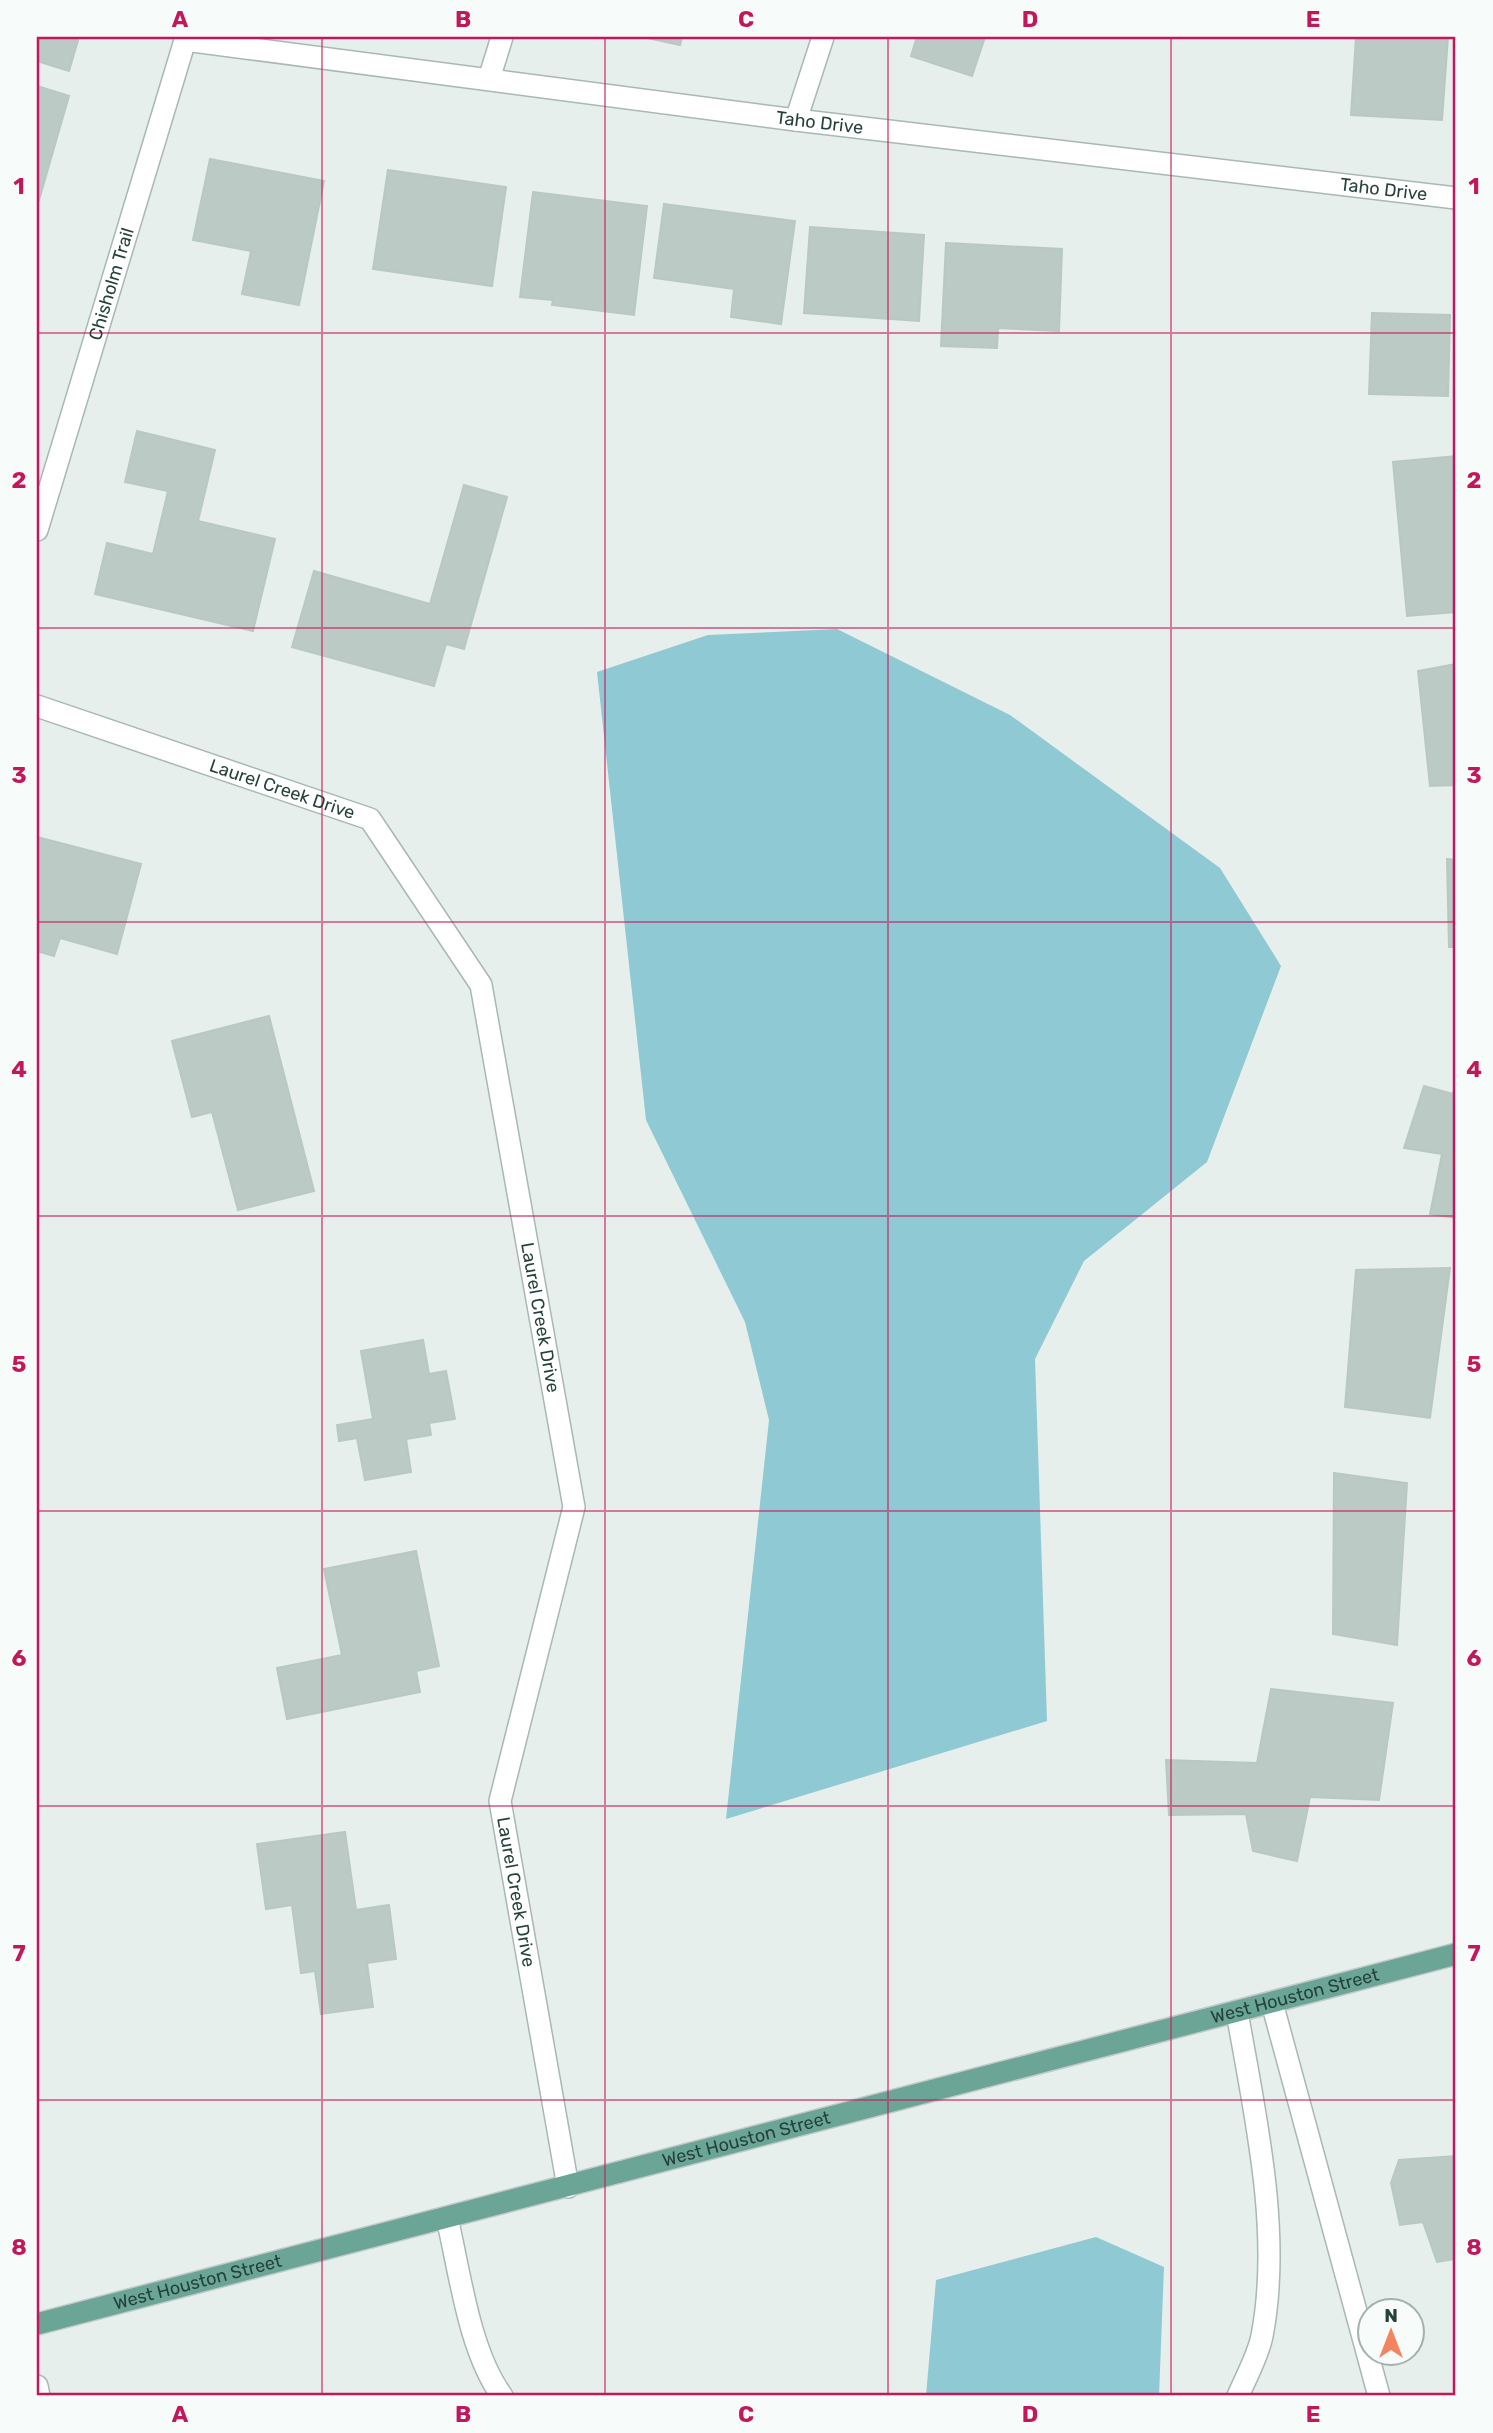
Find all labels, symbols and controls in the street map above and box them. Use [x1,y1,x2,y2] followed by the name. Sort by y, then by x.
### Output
[172,5,189,33] text: A
[455,5,471,33] text: B
[738,5,754,33] text: C
[1022,5,1038,33] text: D
[1306,5,1320,33] text: E
[775,106,864,139] street label: Taho Drive
[13,172,25,200] text: 1
[1468,172,1480,200] text: 1
[1339,173,1429,206] street label: Taho Drive
[84,225,139,343] street label: Chisholm Trail
[12,466,26,494] text: 2
[1467,466,1481,494] text: 2
[207,754,358,824] street label: Laurel Creek Drive
[11,761,27,789] text: 3
[1466,761,1482,789] text: 3
[11,1055,27,1083] text: 4
[1466,1055,1482,1083] text: 4
[516,1241,564,1394] street label: Laurel Creek Drive
[12,1350,27,1378] text: 5
[1467,1350,1482,1378] text: 5
[12,1644,27,1672] text: 6
[1467,1644,1482,1672] text: 6
[492,1815,540,1969] street label: Laurel Creek Drive
[12,1939,26,1967] text: 7
[1467,1939,1481,1967] text: 7
[1209,1964,1381,2028] street label: West Houston Street
[660,2107,833,2172] street label: West Houston Street
[11,2233,27,2261] text: 8
[1466,2233,1482,2261] text: 8
[111,2250,284,2315] street label: West Houston Street
[1356,2296,1426,2366] north arrow
[1384,2304,1398,2327] text: N
[172,2400,189,2428] text: A
[455,2400,471,2428] text: B
[738,2400,754,2428] text: C
[1022,2400,1038,2428] text: D
[1306,2400,1320,2428] text: E

